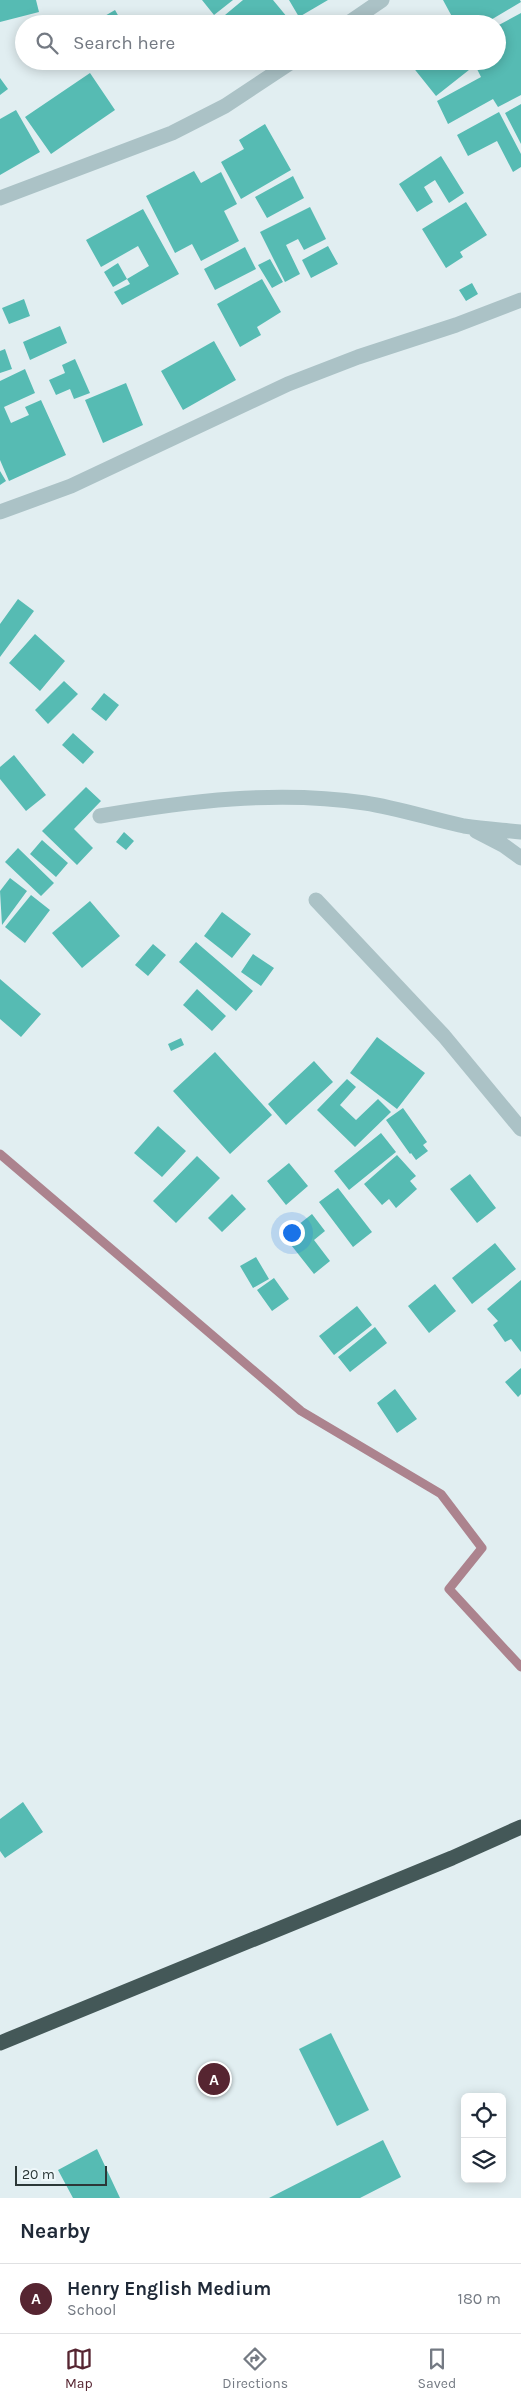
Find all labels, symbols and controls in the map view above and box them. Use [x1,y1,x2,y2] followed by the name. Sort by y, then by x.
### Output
[15,15,506,70] search box
[33,29,61,57] icon: search
[73,32,175,54] text: Search here
[279,1220,305,1246] your location
[198,2060,230,2098] pin: A
[461,2093,506,2183] map controls
[461,2093,506,2138] button: locate
[461,2138,506,2183] button: layers
[15,2163,108,2186] scale bar
[22,2166,55,2183] text: 20 m
[20,2219,90,2243] text: Nearby
[67,2278,271,2300] text: Henry English Medium
[31,2289,41,2308] text: A
[458,2289,501,2308] text: 180 m
[67,2300,117,2319] text: School
[65,2345,93,2392] tab: Map
[222,2345,288,2392] tab: Directions
[418,2345,456,2392] tab: Saved

